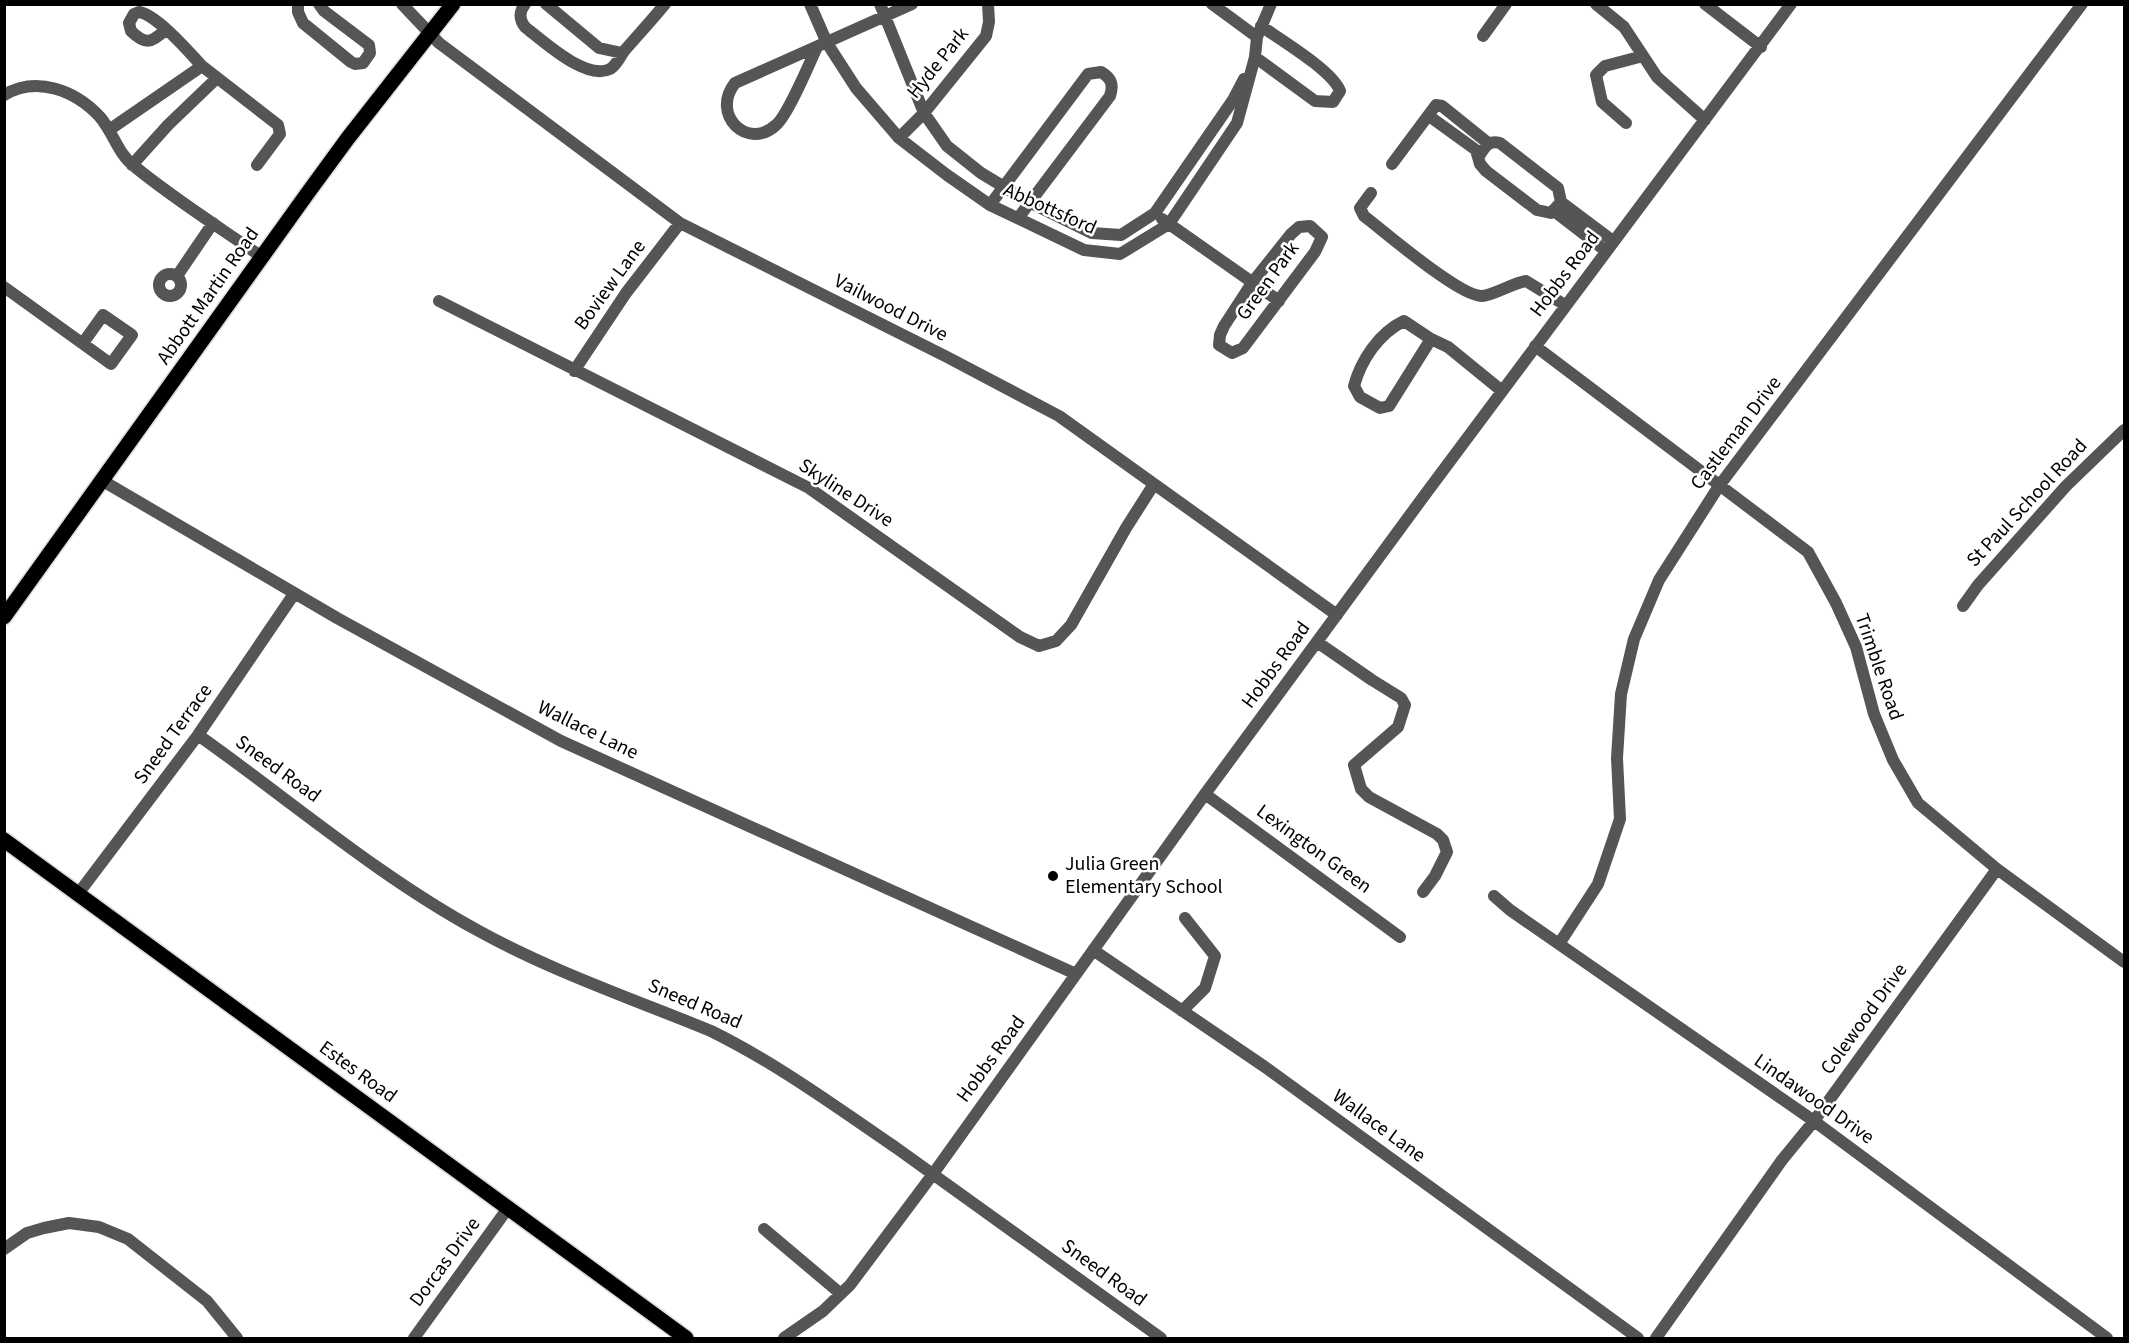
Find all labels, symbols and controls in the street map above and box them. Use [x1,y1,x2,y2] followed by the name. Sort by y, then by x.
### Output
[900,21,976,105] street label: Hyde Park
[999,176,1101,242] street label: Abbottsford
[150,222,266,370] street label: Abbott Martin Road
[1523,225,1607,323] street label: Hobbs Road
[568,234,652,336] street label: Boview Lane
[1230,236,1306,326] street label: Green Park
[829,267,953,349] street label: Vailwood Drive
[1684,370,1788,496] street label: Castleman Drive
[1960,433,2094,573] street label: St Paul School Road
[793,452,899,534] street label: Skyline Drive
[1848,610,1910,724] street label: Trimble Road
[1235,616,1317,714] street label: Hobbs Road
[127,678,219,790] street label: Sneed Terrace
[533,694,643,767] street label: Wallace Lane
[230,728,326,810] street label: Sneed Road
[1251,798,1377,900] street label: Lexington Green
[1065,850,1223,901] place label: Julia Green Elementary School
[1046,869,1060,883] marker: Julia Green Elementary School
[1814,957,1914,1081] street label: Colewood Drive
[644,972,746,1036] street label: Sneed Road
[950,1010,1032,1108] street label: Hobbs Road
[313,1034,403,1110] street label: Estes Road
[1748,1047,1880,1151] street label: Lindawood Drive
[1327,1083,1431,1169] street label: Wallace Lane
[403,1211,487,1313] street label: Dorcas Drive
[1056,1232,1152,1314] street label: Sneed Road

